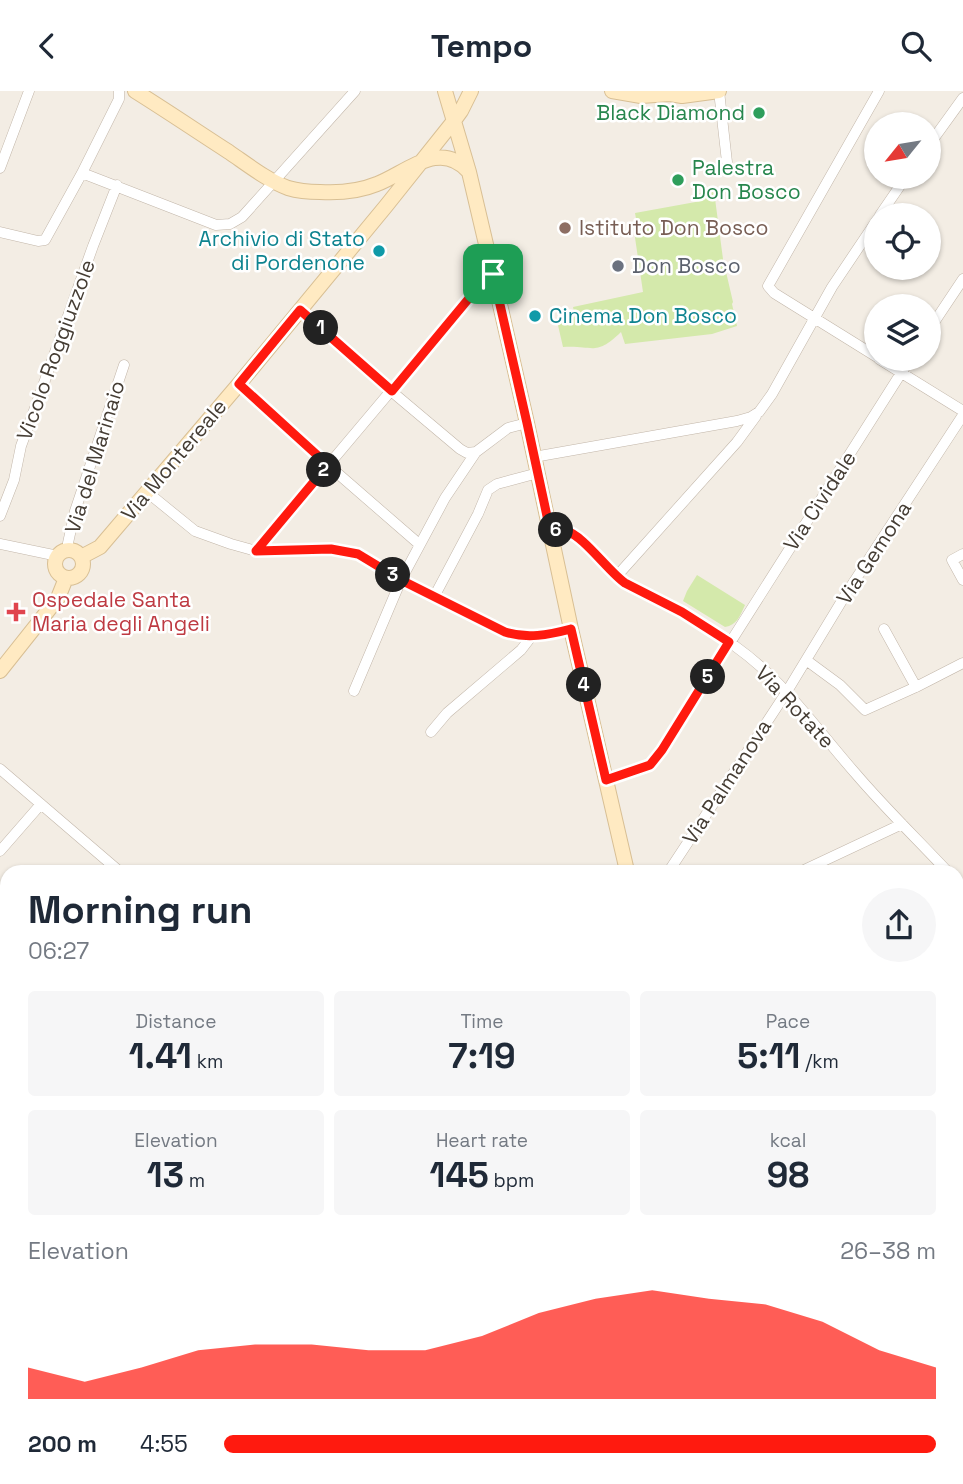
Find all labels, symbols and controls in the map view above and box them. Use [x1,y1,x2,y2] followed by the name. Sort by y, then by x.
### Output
[431,26,532,66] text: Tempo
[28,27,66,65] icon: back
[897,27,935,65] icon: search
[596,99,745,126] place label: Black Diamond
[751,105,767,121] marker: Black Diamond
[864,112,942,189] north arrow
[864,112,941,371] map controls
[692,154,801,205] place label: Palestra Don Bosco
[670,172,686,188] marker: Palestra Don Bosco
[864,203,941,280] button: locate
[579,214,769,241] place label: Istituto Don Bosco
[557,220,573,236] marker: Istituto Don Bosco
[199,225,365,276] place label: Archivio di Stato di Pordenone
[371,243,387,259] marker: Archivio di Stato di Pordenone
[463,244,523,304] pin
[632,252,741,279] place label: Don Bosco
[474,255,512,293] icon: arrive
[10,256,101,444] street label: Vicolo Roggiuzzole
[610,258,626,274] marker: Don Bosco
[864,294,941,371] button: layers
[549,302,737,329] place label: Cinema Don Bosco
[527,308,543,324] marker: Cinema Don Bosco
[304,310,338,345] pin: 1
[316,315,325,340] text: 1
[58,377,131,537] street label: Via del Marinaio
[115,393,232,526] street label: Via Montereale
[777,446,862,556] street label: Via Cividale
[306,453,342,487] pin: 2
[318,457,329,482] text: 2
[830,496,917,610] street label: Via Gemona
[538,513,574,548] pin: 6
[550,517,561,542] text: 6
[376,557,410,593] pin: 3
[387,562,398,587] text: 3
[32,586,210,637] place label: Ospedale Santa Maria degli Angeli
[6,602,26,622] marker: Ospedale Santa Maria degli Angeli
[690,659,726,695] pin: 5
[750,659,841,754] street label: Via Rotate
[702,664,713,689] text: 5
[566,667,602,703] pin: 4
[577,672,590,697] text: 4
[676,714,777,849] street label: Via Palmanova
[28,886,253,934] text: Morning run
[862,888,936,962] button: share
[28,936,89,966] text: 06:27
[136,1009,216,1034] text: Distance
[460,1009,504,1034] text: Time
[766,1009,810,1034] text: Pace
[129,1034,192,1078] text: 1.41
[448,1034,516,1078] text: 7:19
[737,1034,800,1078] text: 5:11
[192,1049,223,1074] text: km
[800,1049,839,1074] text: /km
[134,1128,218,1153] text: Elevation
[436,1128,528,1153] text: Heart rate
[770,1128,806,1153] text: kcal
[147,1153,184,1197] text: 13
[430,1153,489,1197] text: 145
[767,1153,809,1197] text: 98
[184,1168,205,1193] text: m
[489,1168,534,1193] text: bpm
[28,1236,129,1266] text: Elevation
[840,1236,936,1266] text: 26–38 m
[28,1429,97,1459] text: 200 m
[140,1429,188,1459] text: 4:55

